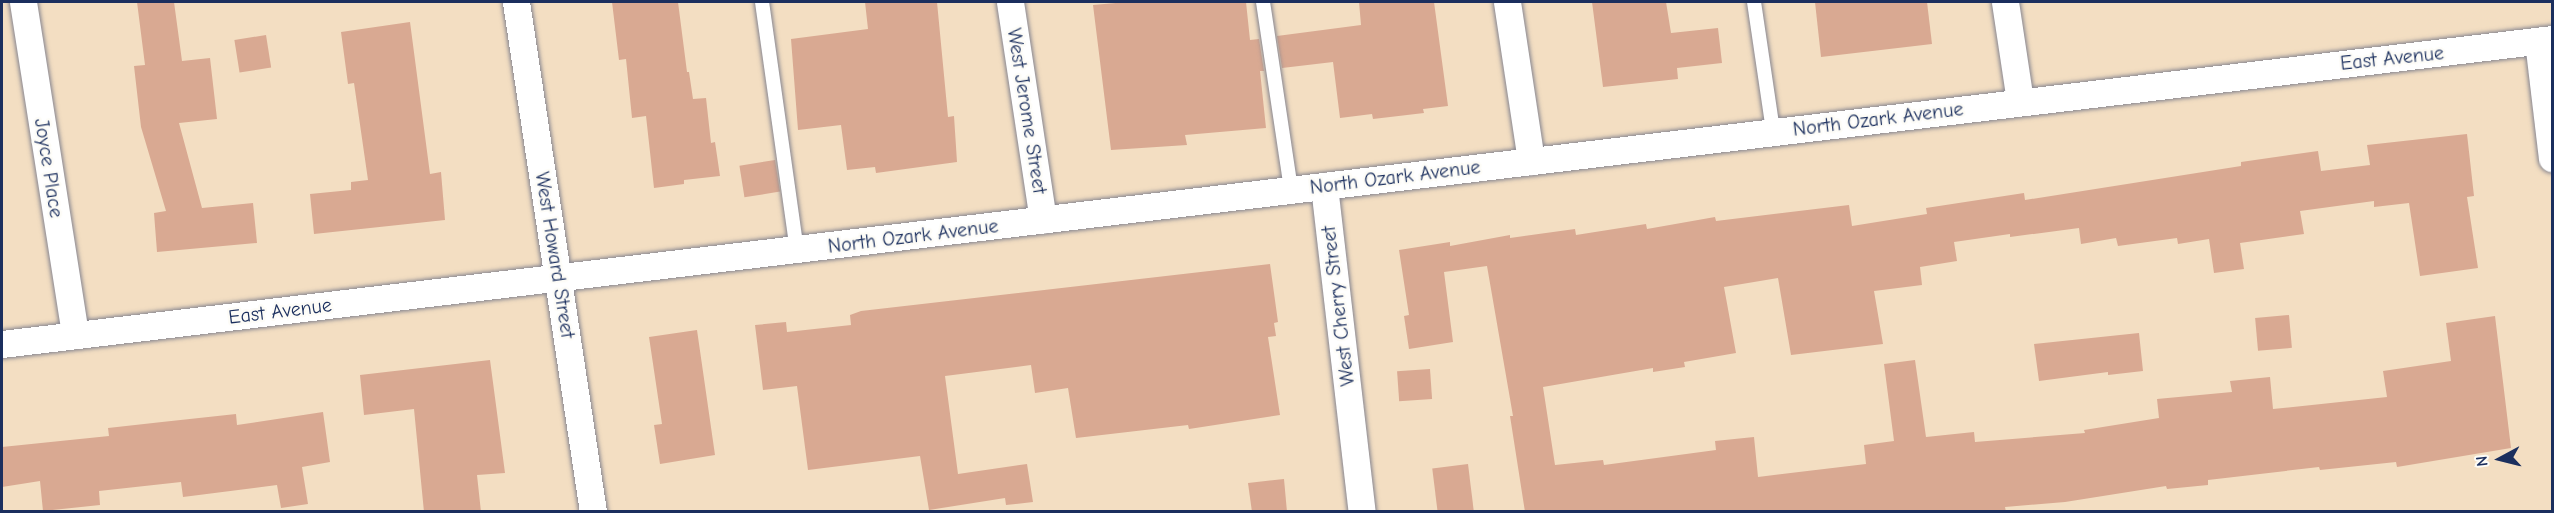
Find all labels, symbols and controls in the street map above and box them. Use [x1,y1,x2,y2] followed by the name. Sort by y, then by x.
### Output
[1002,26,1052,196] street label: West Jerome Street
[2339,41,2445,75] street label: East Avenue
[1791,97,1965,141] street label: North Ozark Avenue
[29,117,69,219] street label: Joyce Place
[1308,155,1482,199] street label: North Ozark Avenue
[530,170,580,340] street label: West Howard Street
[826,214,1000,258] street label: North Ozark Avenue
[1316,224,1360,388] street label: West Cherry Street
[227,293,333,329] street label: East Avenue
[2470,429,2530,489] north arrow
[2473,455,2492,467] text: N

